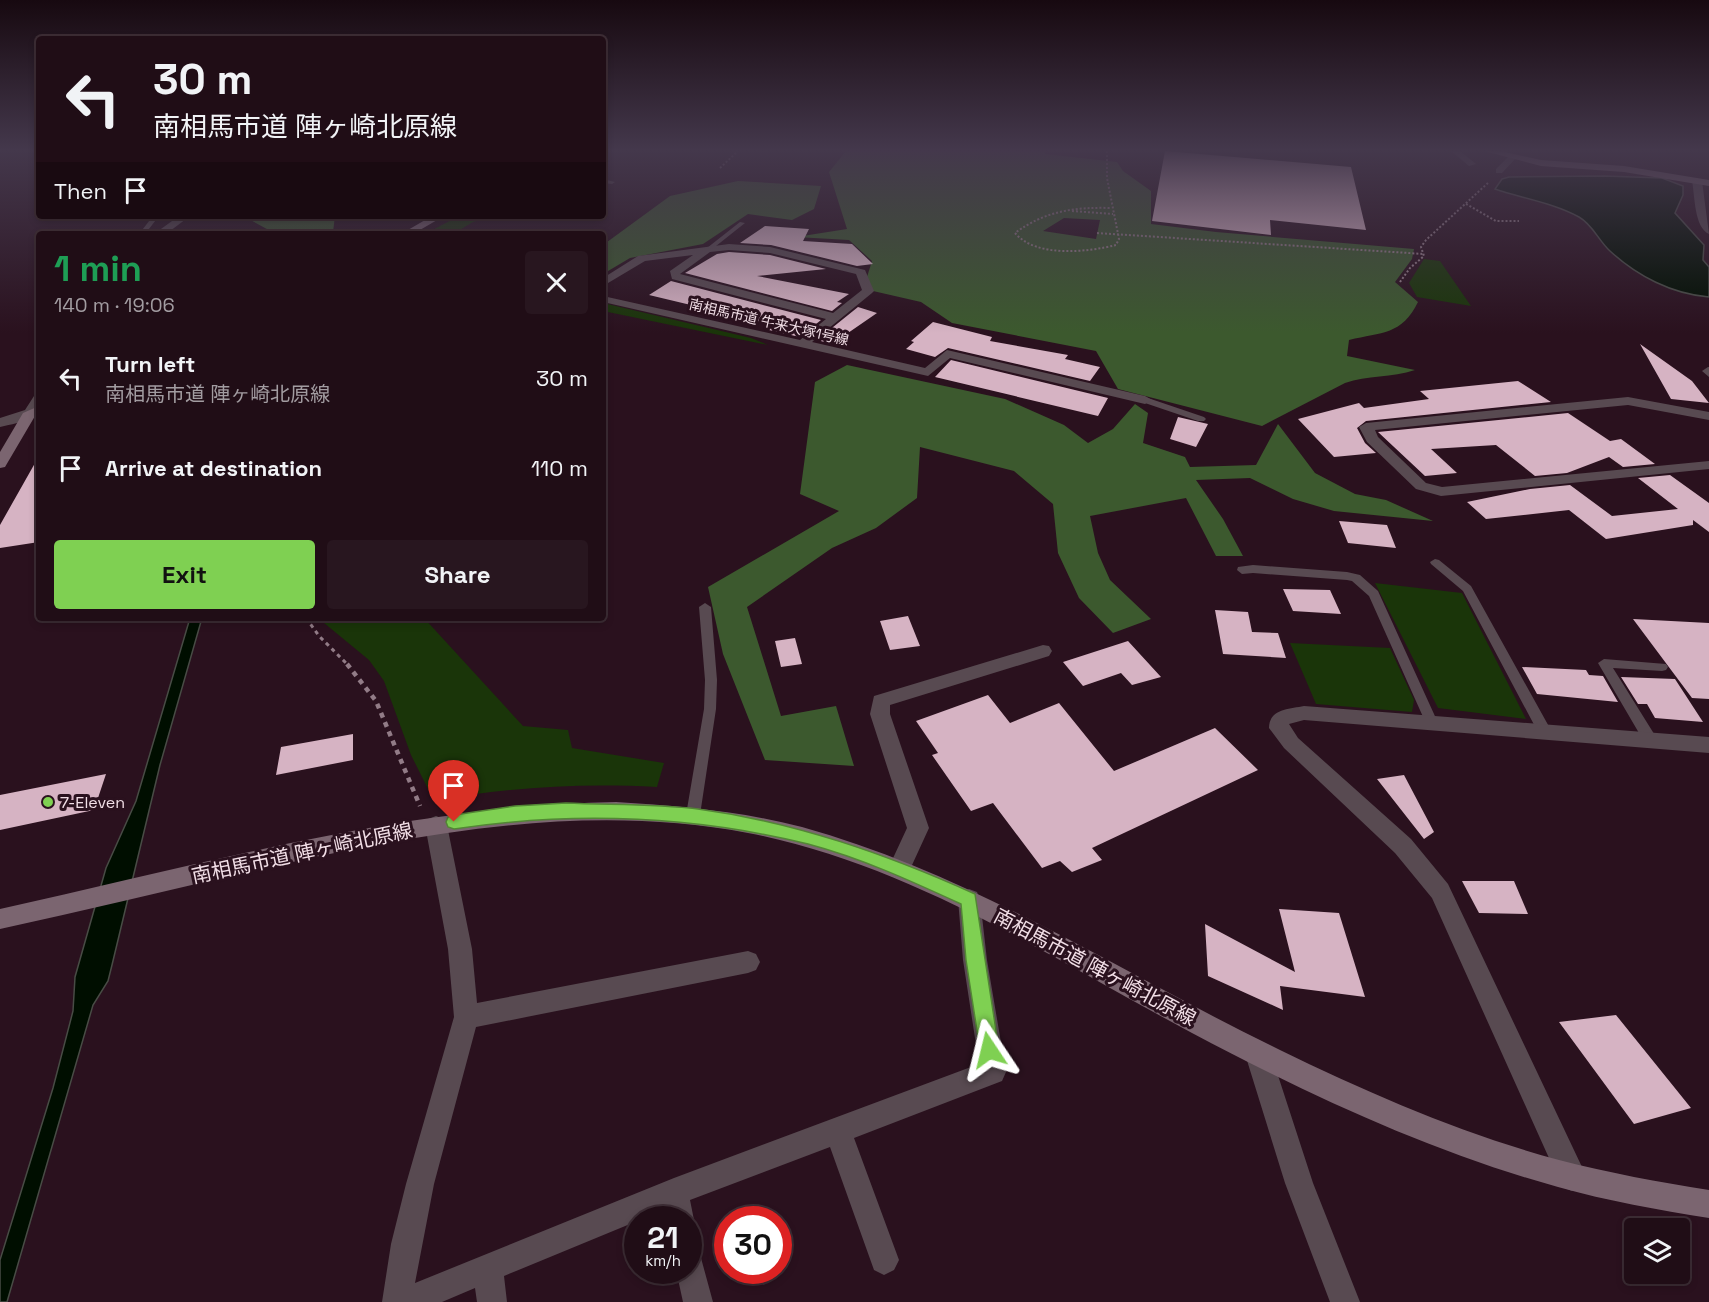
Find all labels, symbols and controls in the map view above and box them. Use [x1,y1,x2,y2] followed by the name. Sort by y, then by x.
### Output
[153,53,252,106] text: 30 m
[54,60,132,138] icon: left
[153,109,457,144] text: 南相馬市道 陣ヶ崎北原線
[119,174,152,207] icon: arrive
[54,177,107,205] text: Then
[54,246,142,292] text: 1 min
[525,251,588,314] button: close
[54,292,175,318] text: 140 m · 19:06
[687,295,851,349] street label: 南相馬市道 牛来大塚1号線
[105,350,195,378] text: Turn left
[54,362,87,395] icon: left
[536,364,588,392] text: 30 m
[105,381,330,407] text: 南相馬市道 陣ヶ崎北原線
[54,452,87,485] icon: arrive
[105,454,322,482] text: Arrive at destination
[531,454,588,482] text: 110 m
[54,540,315,609] button: Exit
[327,540,588,609] button: Share
[428,760,479,822] pin
[437,769,470,802] icon: arrive
[60,792,125,813] place label: 7-Eleven
[41,795,55,809] marker: 7-Eleven
[189,817,415,889] street label: 南相馬市道 陣ヶ崎北原線
[990,903,1200,1031] street label: 南相馬市道 陣ヶ崎北原線
[957,1018,1021,1082] position arrow
[714,1206,792,1284] speed limit sign: 30
[647,1218,679,1257] text: 21
[1624,1218,1690,1284] map controls
[1624,1218,1690,1284] button: layers
[645,1251,681,1270] text: km/h

